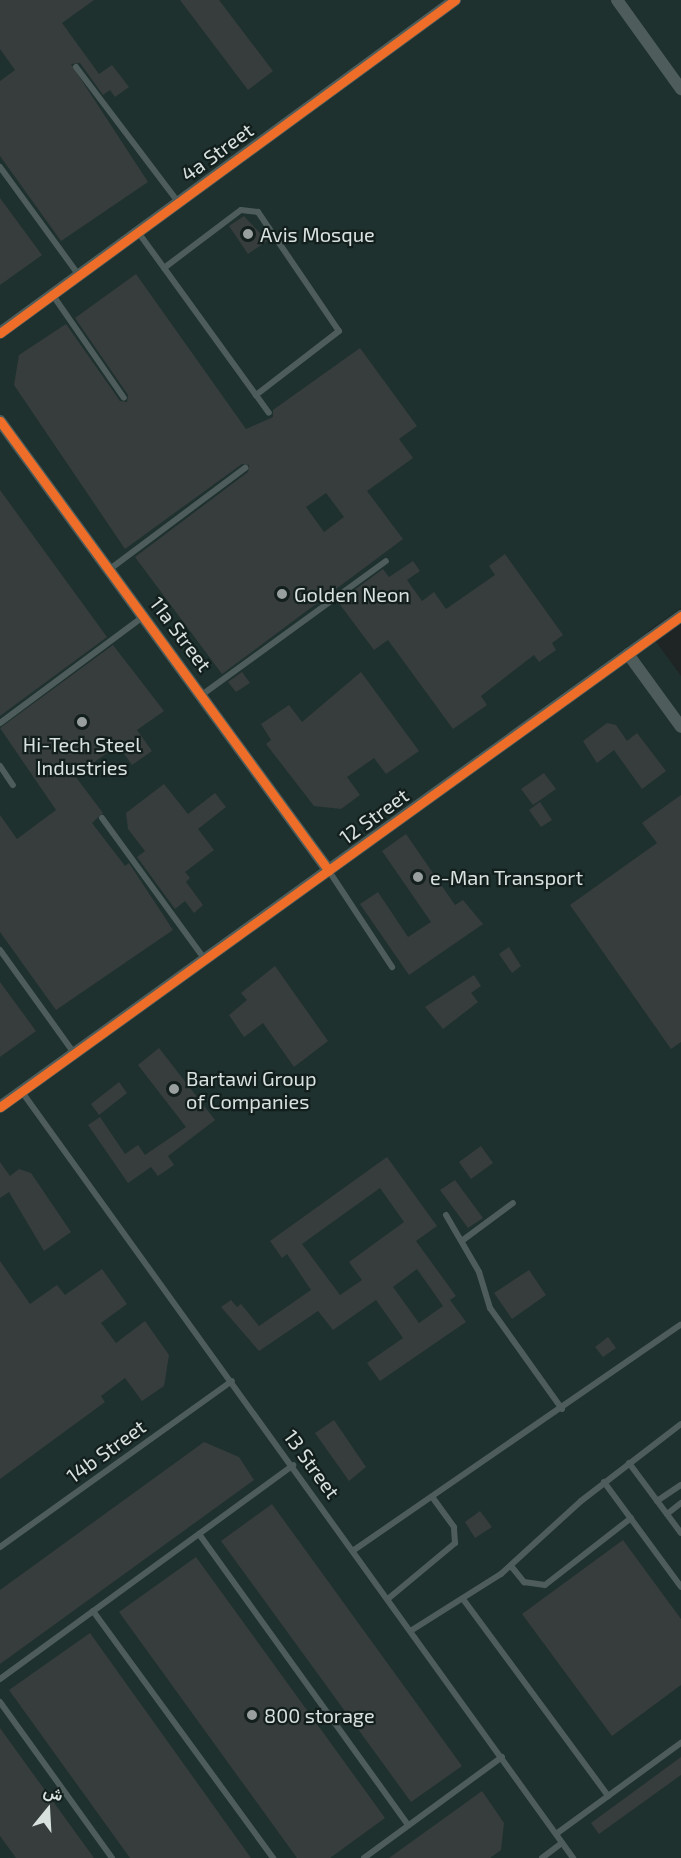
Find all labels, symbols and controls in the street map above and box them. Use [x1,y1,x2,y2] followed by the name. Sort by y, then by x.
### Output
[176,118,258,186] street label: 4a Street
[260,222,375,246] place label: Avis Mosque
[241,227,255,241] marker: Avis Mosque
[294,582,410,606] place label: Golden Neon
[275,587,289,601] marker: Golden Neon
[145,592,217,676] street label: 11a Street
[75,715,89,729] marker: Hi-Tech Steel Industries
[23,732,141,779] place label: Hi-Tech Steel Industries
[335,783,413,849] street label: 12 Street
[430,865,583,889] place label: e-Man Transport
[411,870,425,884] marker: e-Man Transport
[186,1066,317,1113] place label: Bartawi Group of Companies
[167,1082,181,1096] marker: Bartawi Group of Companies
[62,1414,150,1488] street label: 14b Street
[279,1425,345,1503] street label: 13 Street
[264,1703,375,1727] place label: 800 storage
[245,1708,259,1722] marker: 800 storage
[18,1780,78,1840] north arrow
[42,1780,66,1804] text: ش

